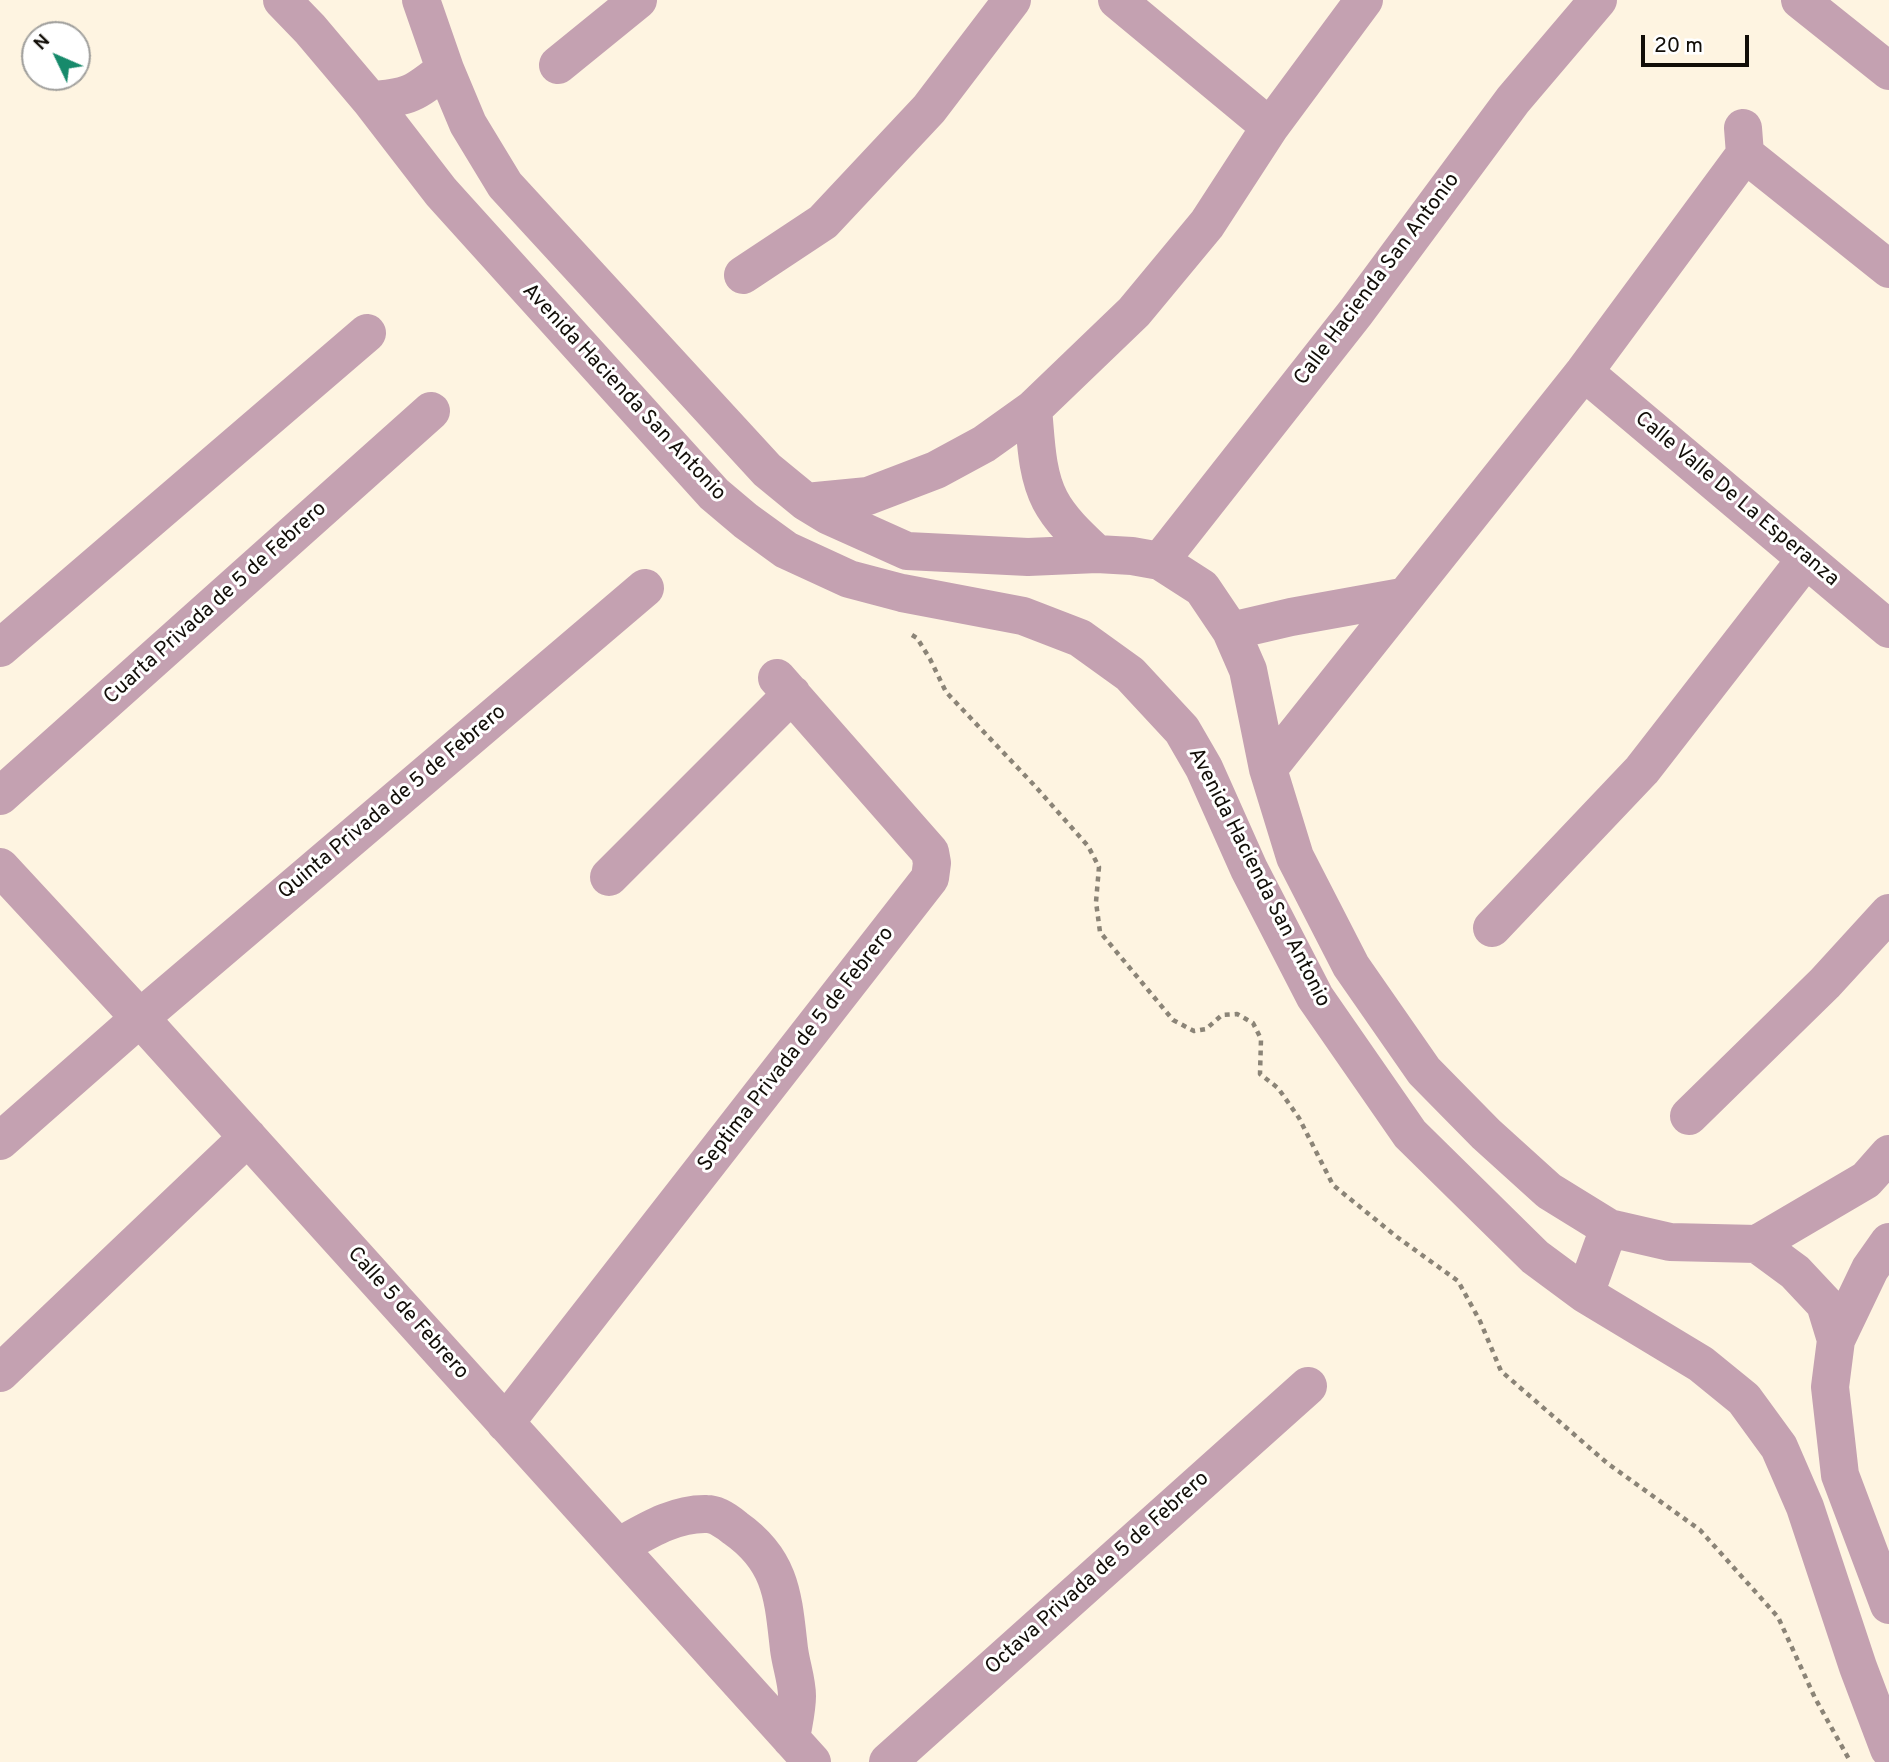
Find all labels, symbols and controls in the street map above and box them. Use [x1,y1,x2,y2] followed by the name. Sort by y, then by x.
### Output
[21,21,91,91] north arrow
[1644,21,1752,65] scale bar
[29,30,56,56] text: N
[1654,33,1703,60] text: 20 m
[1290,169,1466,391] street label: Calle Hacienda San Antonio
[516,279,730,507] street label: Avenida Hacienda San Antonio
[1629,407,1843,593] street label: Calle Valle De La Esperanza
[99,497,333,711] street label: Cuarta Privada de 5 de Febrero
[274,700,512,906] street label: Quinta Privada de 5 de Febrero
[1181,744,1335,1012] street label: Avenida Hacienda San Antonio
[694,923,900,1177] street label: Septima Privada de 5 de Febrero
[341,1243,473,1385] street label: Calle 5 de Febrero
[981,1467,1215,1681] street label: Octava Privada de 5 de Febrero

